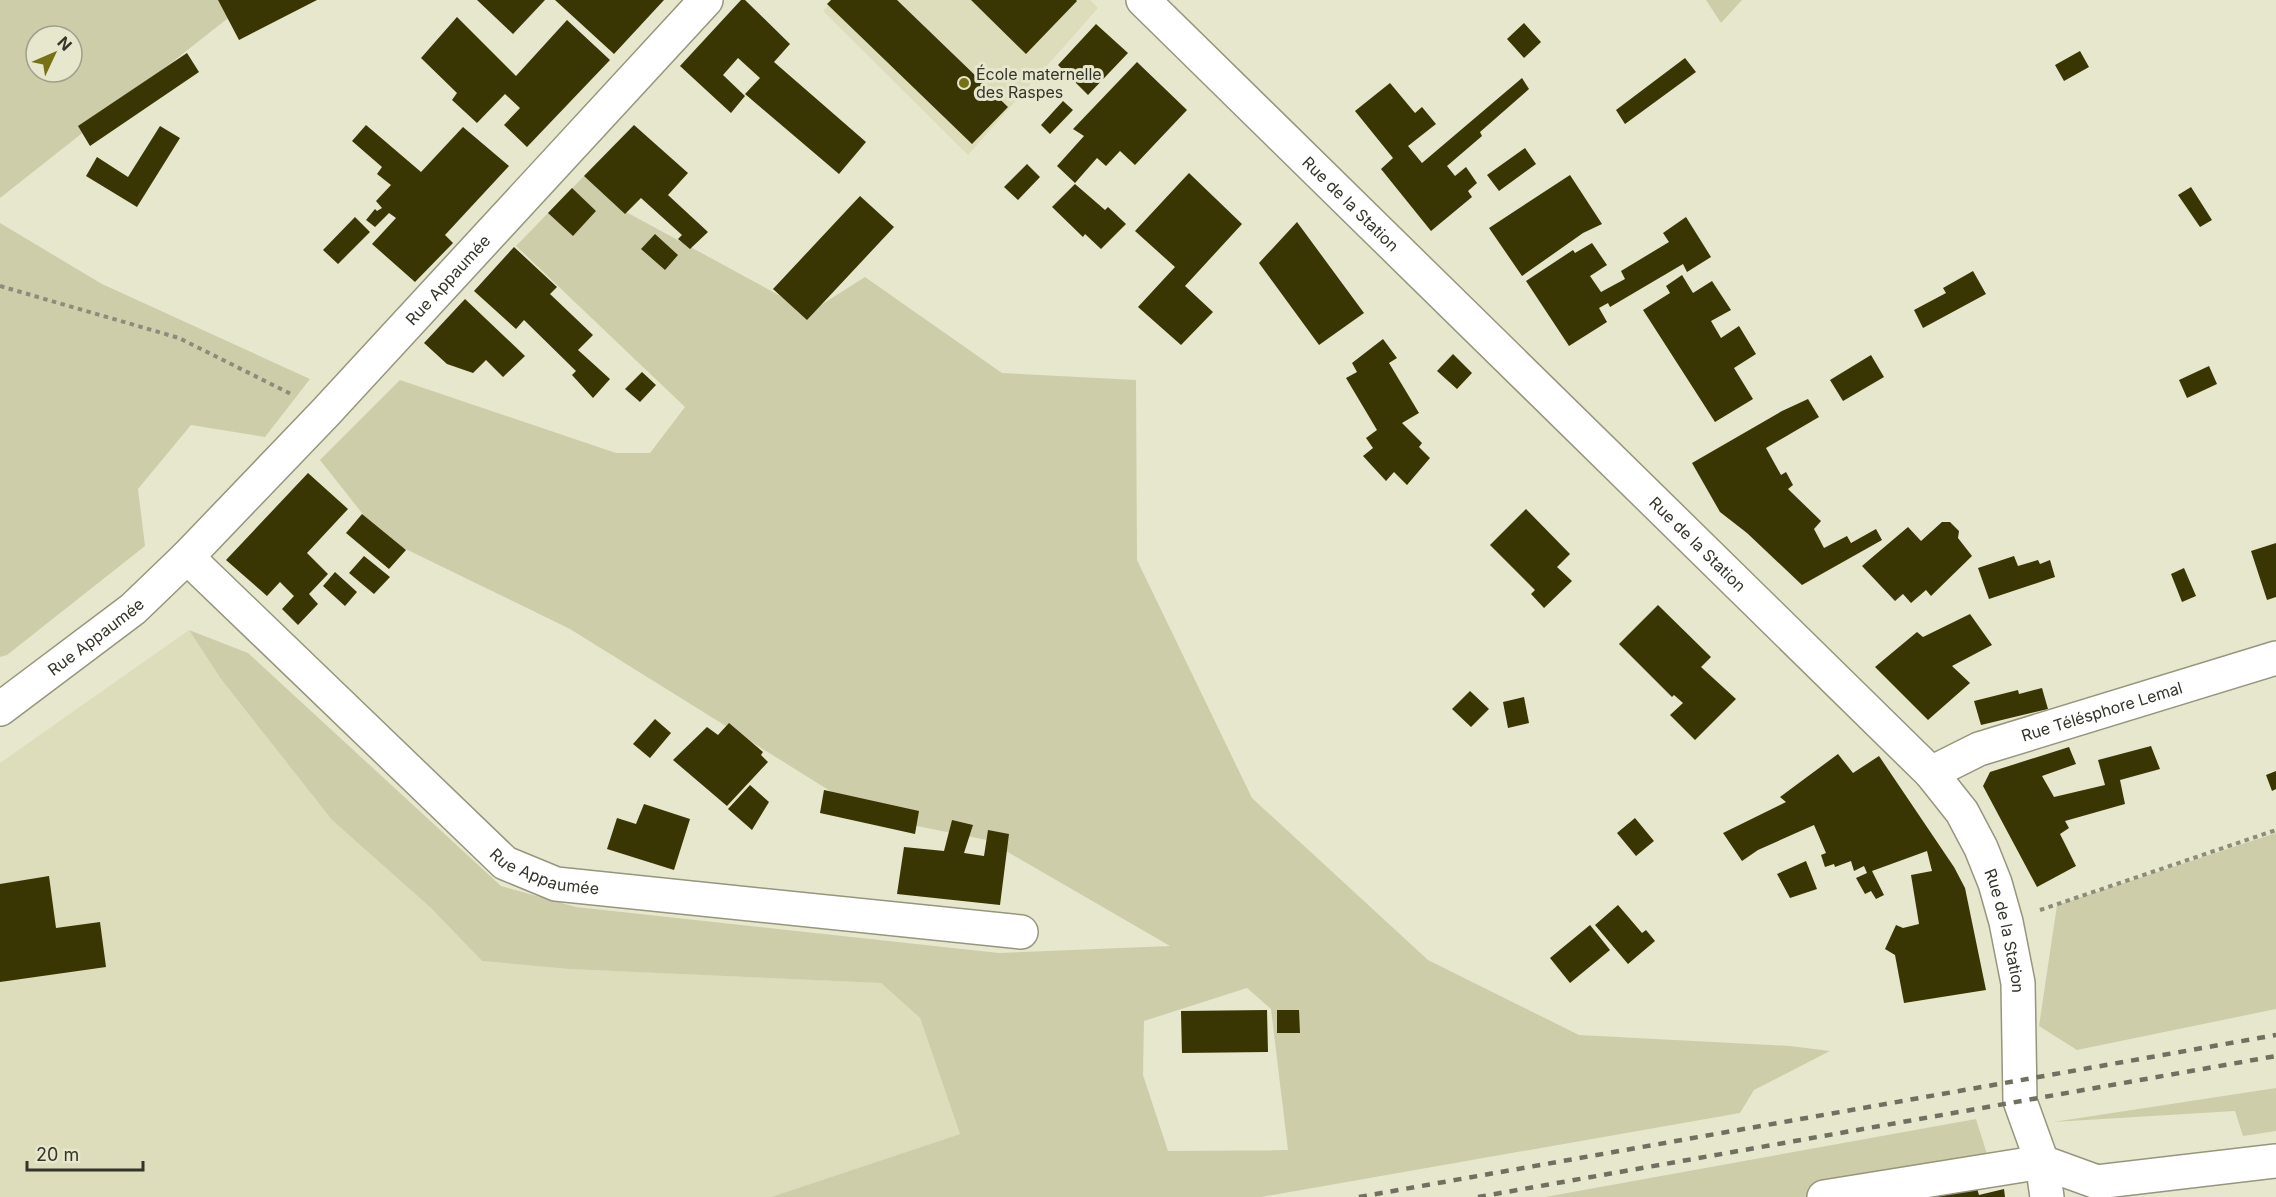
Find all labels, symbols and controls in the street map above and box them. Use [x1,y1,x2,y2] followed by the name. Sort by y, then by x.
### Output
[24,24,84,84] north arrow
[53,32,76,55] text: N
[976,64,1102,102] place label: École maternelle des Raspes
[957,76,971,90] marker: École maternelle des Raspes
[1298,152,1403,255] street label: Rue de la Station
[401,231,494,329] street label: Rue Appaumée
[1645,492,1750,596] street label: Rue de la Station
[44,594,148,680] street label: Rue Appaumée
[2019,677,2185,745] street label: Rue Télésphore Lemal
[486,844,600,898] street label: Rue Appaumée
[1980,866,2028,993] street label: Rue de la Station
[27,1134,142,1172] scale bar
[36,1144,79,1165] text: 20 m

